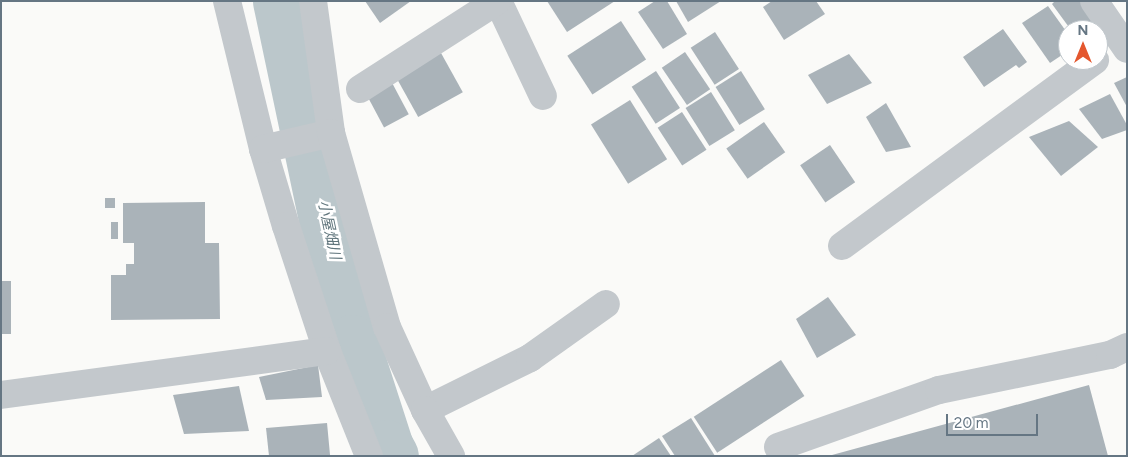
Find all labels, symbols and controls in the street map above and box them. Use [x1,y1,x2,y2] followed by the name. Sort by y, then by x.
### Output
[1058,20,1108,70] north arrow
[1078,22,1088,39] text: N
[314,199,344,261] water label: 小屋畑川
[948,404,1040,436] scale bar
[954,414,988,432] text: 20 m

